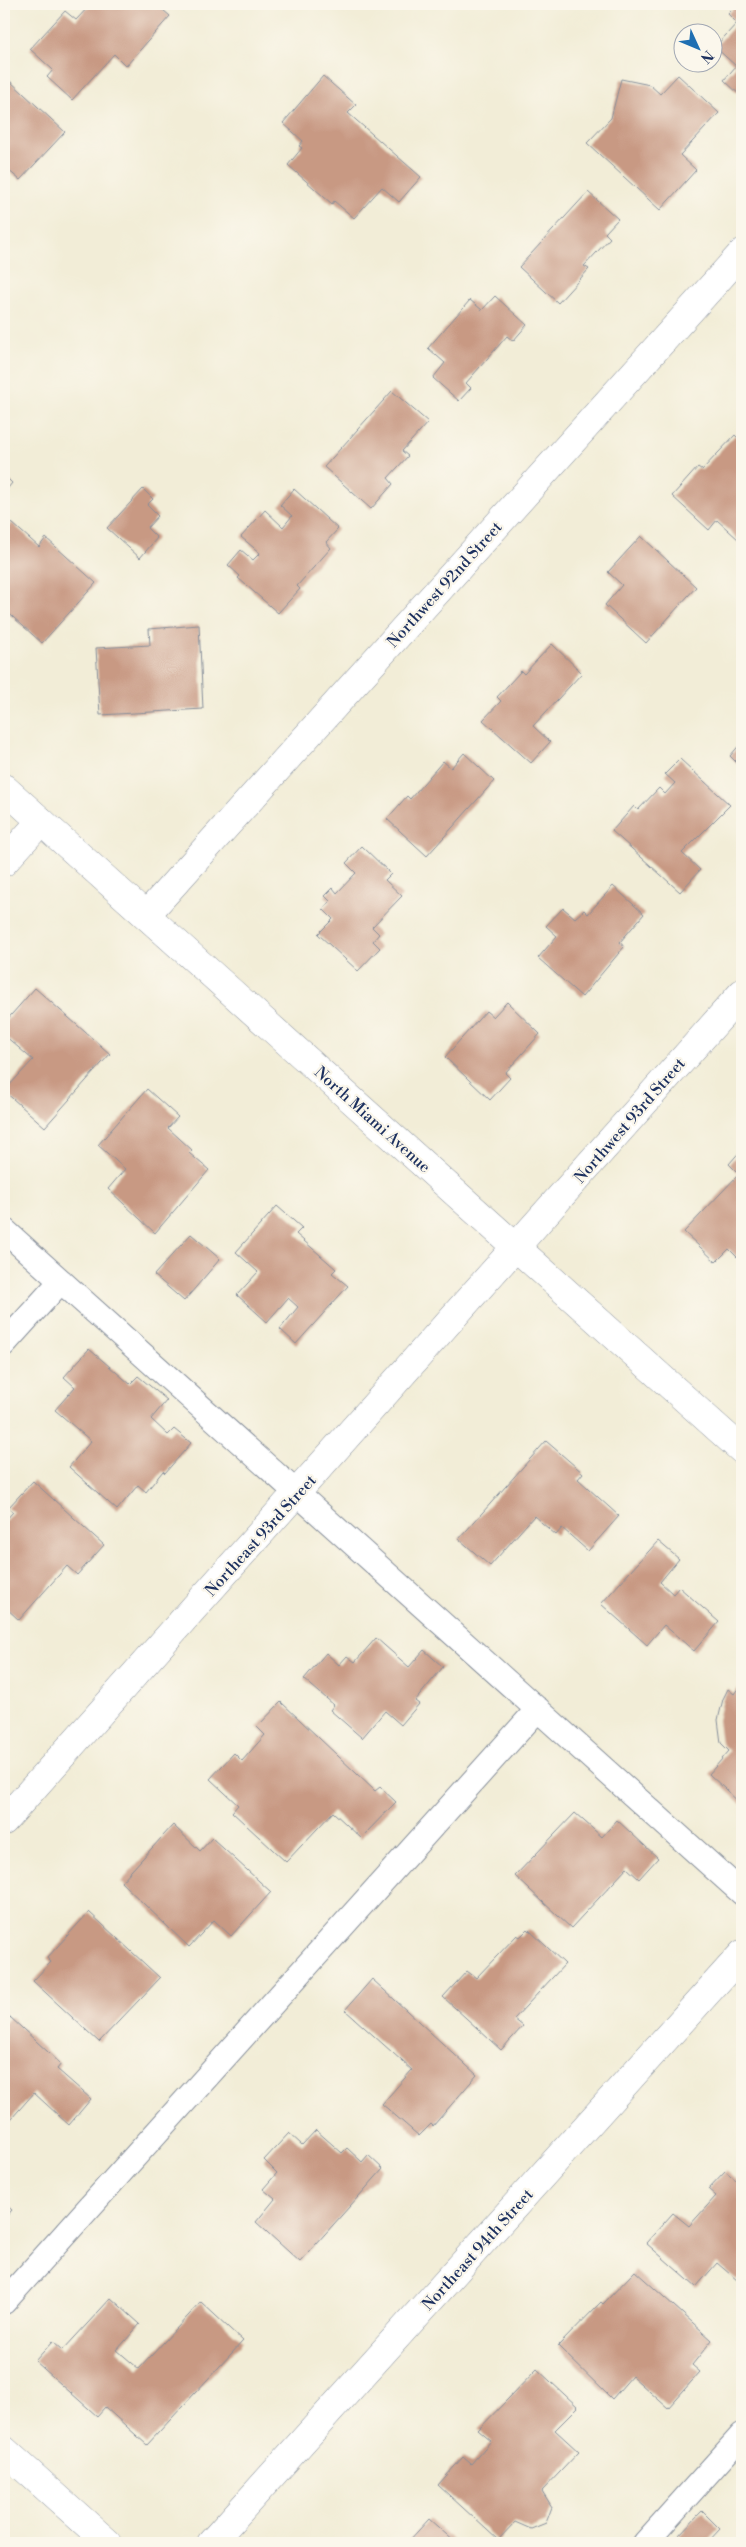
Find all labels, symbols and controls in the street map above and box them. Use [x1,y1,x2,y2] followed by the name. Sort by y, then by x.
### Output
[674,22,724,72] north arrow
[696,46,717,67] text: N
[383,517,507,652] street label: Northwest 92nd Street
[570,1054,690,1187] street label: Northwest 93rd Street
[310,1062,435,1177] street label: North Miami Avenue
[201,1470,321,1601] street label: Northeast 93rd Street
[418,2184,538,2315] street label: Northeast 94th Street

